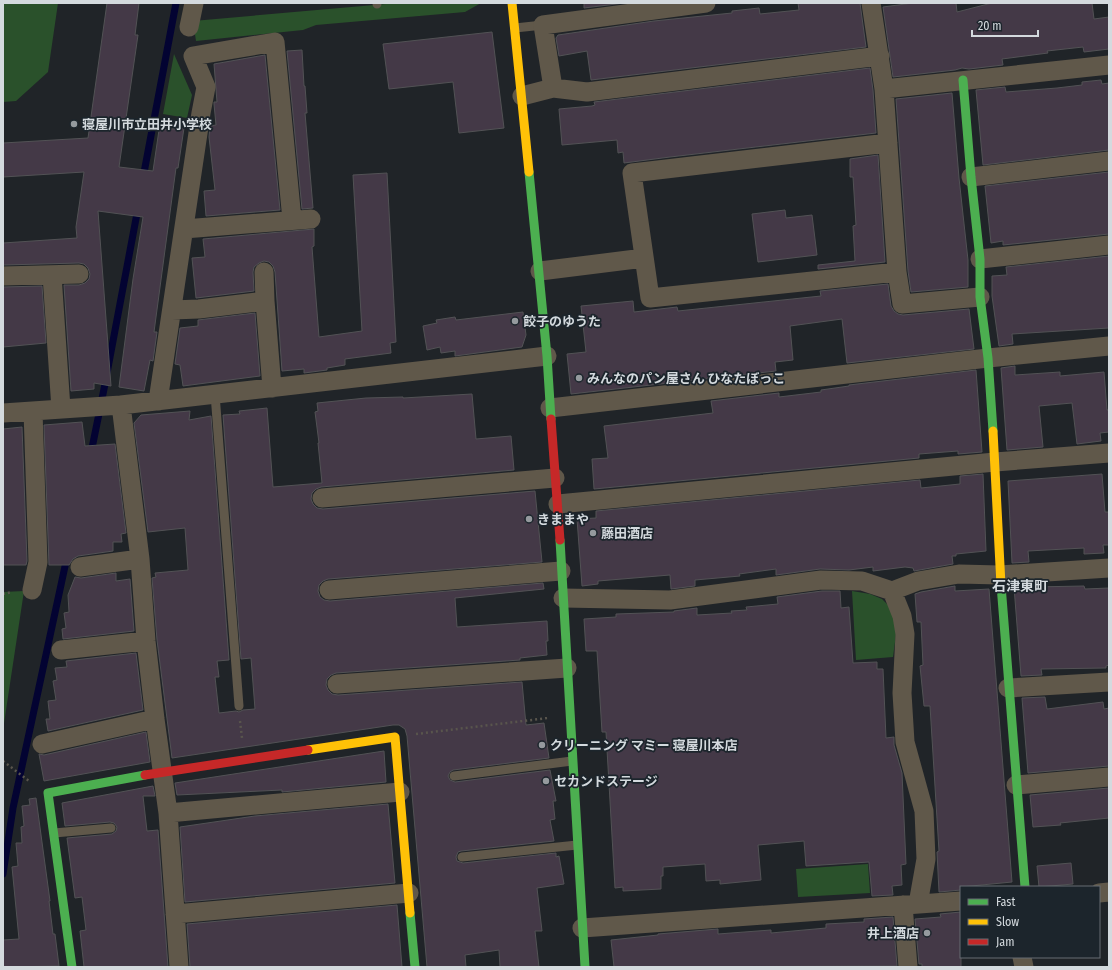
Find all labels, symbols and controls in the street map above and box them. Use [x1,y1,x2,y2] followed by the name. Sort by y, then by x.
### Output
[972,12,1038,38] scale bar
[978,19,1002,33] text: 20 m
[82,117,212,132] place label: 寝屋川市立田井小学校
[69,119,79,129] marker: 寝屋川市立田井小学校
[523,314,601,329] place label: 餃子のゆうた
[510,316,520,326] marker: 餃子のゆうた
[587,371,785,386] place label: みんなのパン屋さん ひなたぼっこ
[574,373,584,383] marker: みんなのパン屋さん ひなたぼっこ
[537,512,589,527] place label: きままや
[524,514,534,524] marker: きままや
[601,526,653,541] place label: 藤田酒店
[588,528,598,538] marker: 藤田酒店
[992,578,1048,595] district label: 石津東町
[550,738,737,753] place label: クリーニング マミー 寝屋川本店
[537,740,547,750] marker: クリーニング マミー 寝屋川本店
[554,774,658,789] place label: セカンドステージ
[541,776,551,786] marker: セカンドステージ
[960,886,1100,958] legend
[996,895,1015,909] text: Fast
[996,915,1019,929] text: Slow
[867,926,919,941] place label: 井上酒店
[922,928,932,938] marker: 井上酒店
[996,935,1014,949] text: Jam

